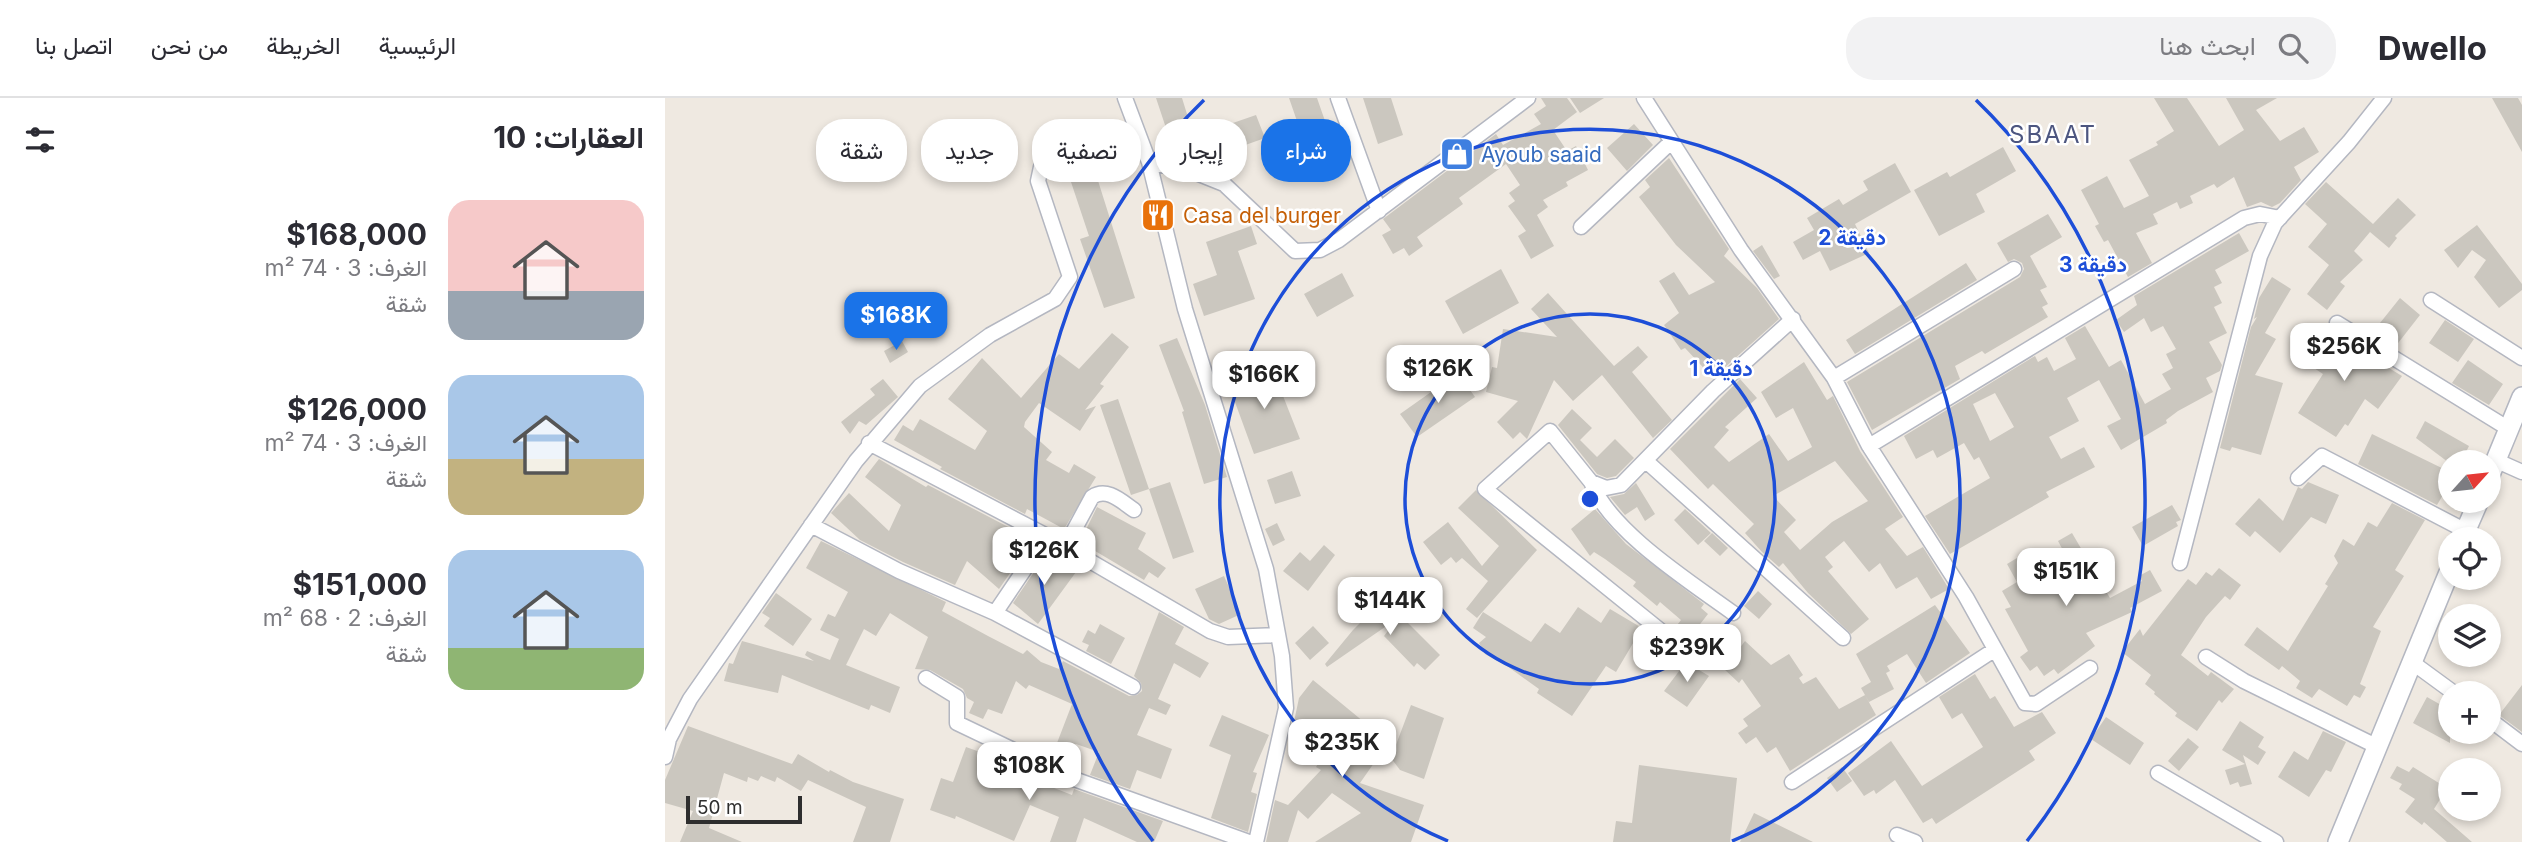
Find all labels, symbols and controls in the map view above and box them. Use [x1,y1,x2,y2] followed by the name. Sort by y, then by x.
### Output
[1846,17,2336,80] search box
[2378,28,2487,68] text: Dwello
[2274,29,2312,67] icon: search
[2159,30,2256,61] text: ابحث هنا
[35,31,113,60] text: اتصل بنا
[151,31,228,60] text: من نحن
[266,31,340,60] text: الخريطة
[378,31,456,60] text: الرئيسية
[493,119,644,155] text: العقارات: 10
[816,119,907,182] chip: شقة
[921,119,1018,182] chip: جديد
[1032,119,1141,182] chip: تصفية
[1155,119,1247,182] chip: إيجار
[1261,119,1351,182] chip: شراء
[2009,120,2097,149] district label: SBAAT
[21,121,59,159] icon: filters
[1438,135,1476,173] shop icon: Ayoub saaid
[1481,142,1602,167] place label: Ayoub saaid
[1139,196,1177,234] restaurant icon: Casa del burger
[1183,203,1341,228] place label: Casa del burger
[286,216,427,252] text: $168,000
[1818,225,1886,250] text: 2 دقيقة
[504,228,588,312] icon: home
[2059,252,2127,277] text: 3 دقيقة
[264,254,427,282] text: الغرف: 3 · 74 m²
[385,290,427,318] text: شقة
[847,292,945,352] pin: $168K
[860,301,932,329] text: $168K
[2295,324,2393,383] pin: $256K
[2306,332,2382,360] text: $256K
[1389,345,1487,405] pin: $126K
[1215,352,1313,411] pin: $166K
[1403,354,1473,382] text: $126K
[1689,356,1753,381] text: 1 دقيقة
[1228,360,1300,388] text: $166K
[287,391,427,427] text: $126,000
[504,403,588,487] icon: home
[264,429,427,457] text: الغرف: 3 · 74 m²
[2438,450,2501,513] north arrow
[2438,450,2501,821] map controls
[385,465,427,493] text: شقة
[1578,487,1602,511] centre of rings
[2438,527,2501,590] button: locate
[995,528,1093,587] pin: $126K
[1009,536,1079,564] text: $126K
[2017,548,2115,608] pin: $151K
[2033,557,2099,585] text: $151K
[292,566,427,602] text: $151,000
[504,578,588,662] icon: home
[1341,578,1439,637] pin: $144K
[1354,586,1426,614] text: $144K
[263,604,427,632] text: الغرف: 2 · 68 m²
[2438,604,2501,667] button: layers
[1638,624,1736,684] pin: $239K
[1649,633,1725,661] text: $239K
[385,640,427,668] text: شقة
[2438,681,2501,744] button: +
[1293,720,1391,779] pin: $235K
[1304,728,1380,756] text: $235K
[980,742,1078,802] pin: $108K
[993,751,1065,779] text: $108K
[2438,758,2501,821] button: −
[686,793,801,825] scale bar
[697,796,743,819] text: 50 m

